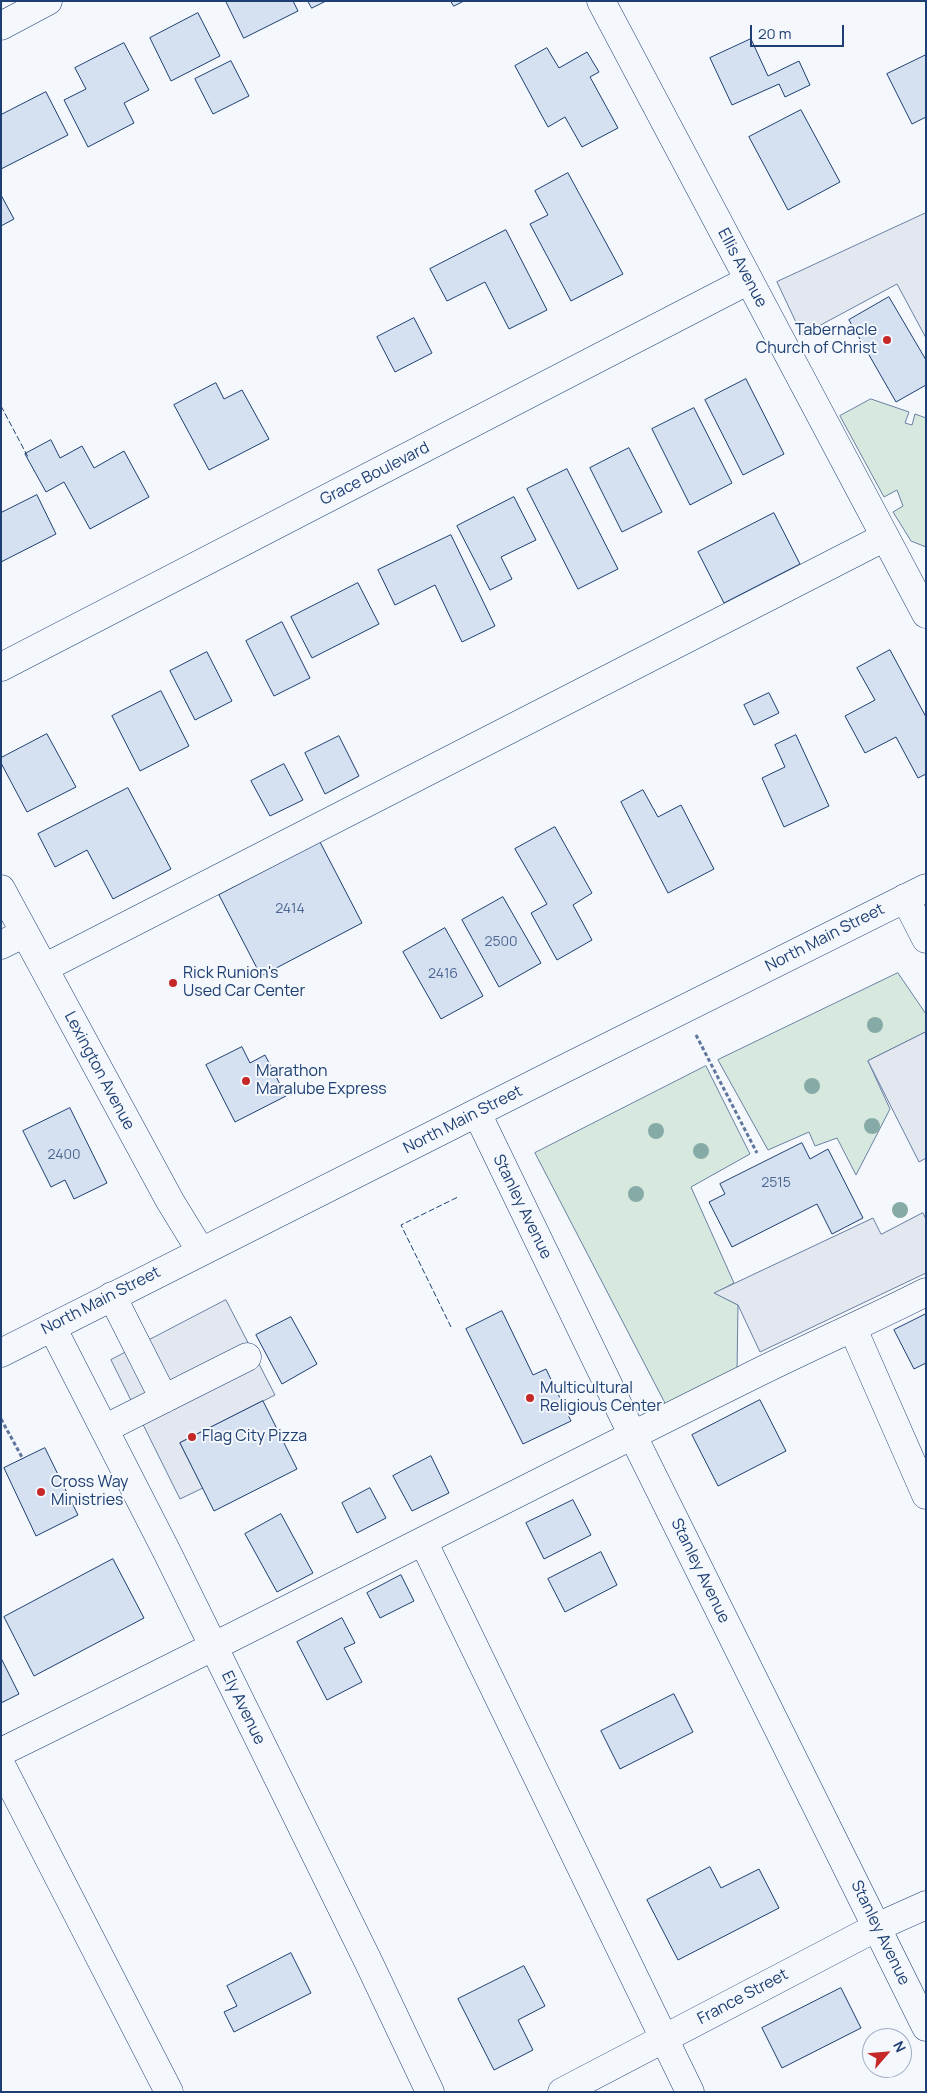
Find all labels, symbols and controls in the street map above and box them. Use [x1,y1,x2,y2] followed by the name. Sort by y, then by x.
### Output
[752,15,846,47] scale bar
[758,23,791,44] text: 20 m
[713,225,771,311] street label: Ellis Avenue
[756,321,877,359] place label: Tabernacle Church of Christ
[881,334,893,346] marker: Tabernacle Church of Christ
[317,438,433,510] street label: Grace Boulevard
[762,900,888,976] street label: North Main Street
[275,901,305,917] house number: 2414
[484,934,518,950] house number: 2500
[183,964,305,1002] place label: Rick Runion's Used Car Center
[428,966,458,982] house number: 2416
[167,977,179,989] marker: Rick Runion's Used Car Center
[60,1008,138,1134] street label: Lexington Avenue
[256,1062,387,1100] place label: Marathon Maralube Express
[240,1075,252,1087] marker: Marathon Maralube Express
[400,1082,526,1158] street label: North Main Street
[47,1147,81,1163] house number: 2400
[488,1152,556,1262] street label: Stanley Avenue
[761,1175,791,1191] house number: 2515
[38,1263,164,1339] street label: North Main Street
[540,1379,662,1417] place label: Multicultural Religious Center
[524,1392,536,1404] marker: Multicultural Religious Center
[202,1427,307,1447] place label: Flag City Pizza
[186,1431,198,1443] marker: Flag City Pizza
[51,1473,129,1511] place label: Cross Way Ministries
[35,1486,47,1498] marker: Cross Way Ministries
[666,1516,734,1626] street label: Stanley Avenue
[217,1668,269,1748] street label: Ely Avenue
[846,1878,914,1988] street label: Stanley Avenue
[694,1965,792,2029] street label: France Street
[862,2028,912,2078] north arrow
[889,2038,911,2055] text: N

